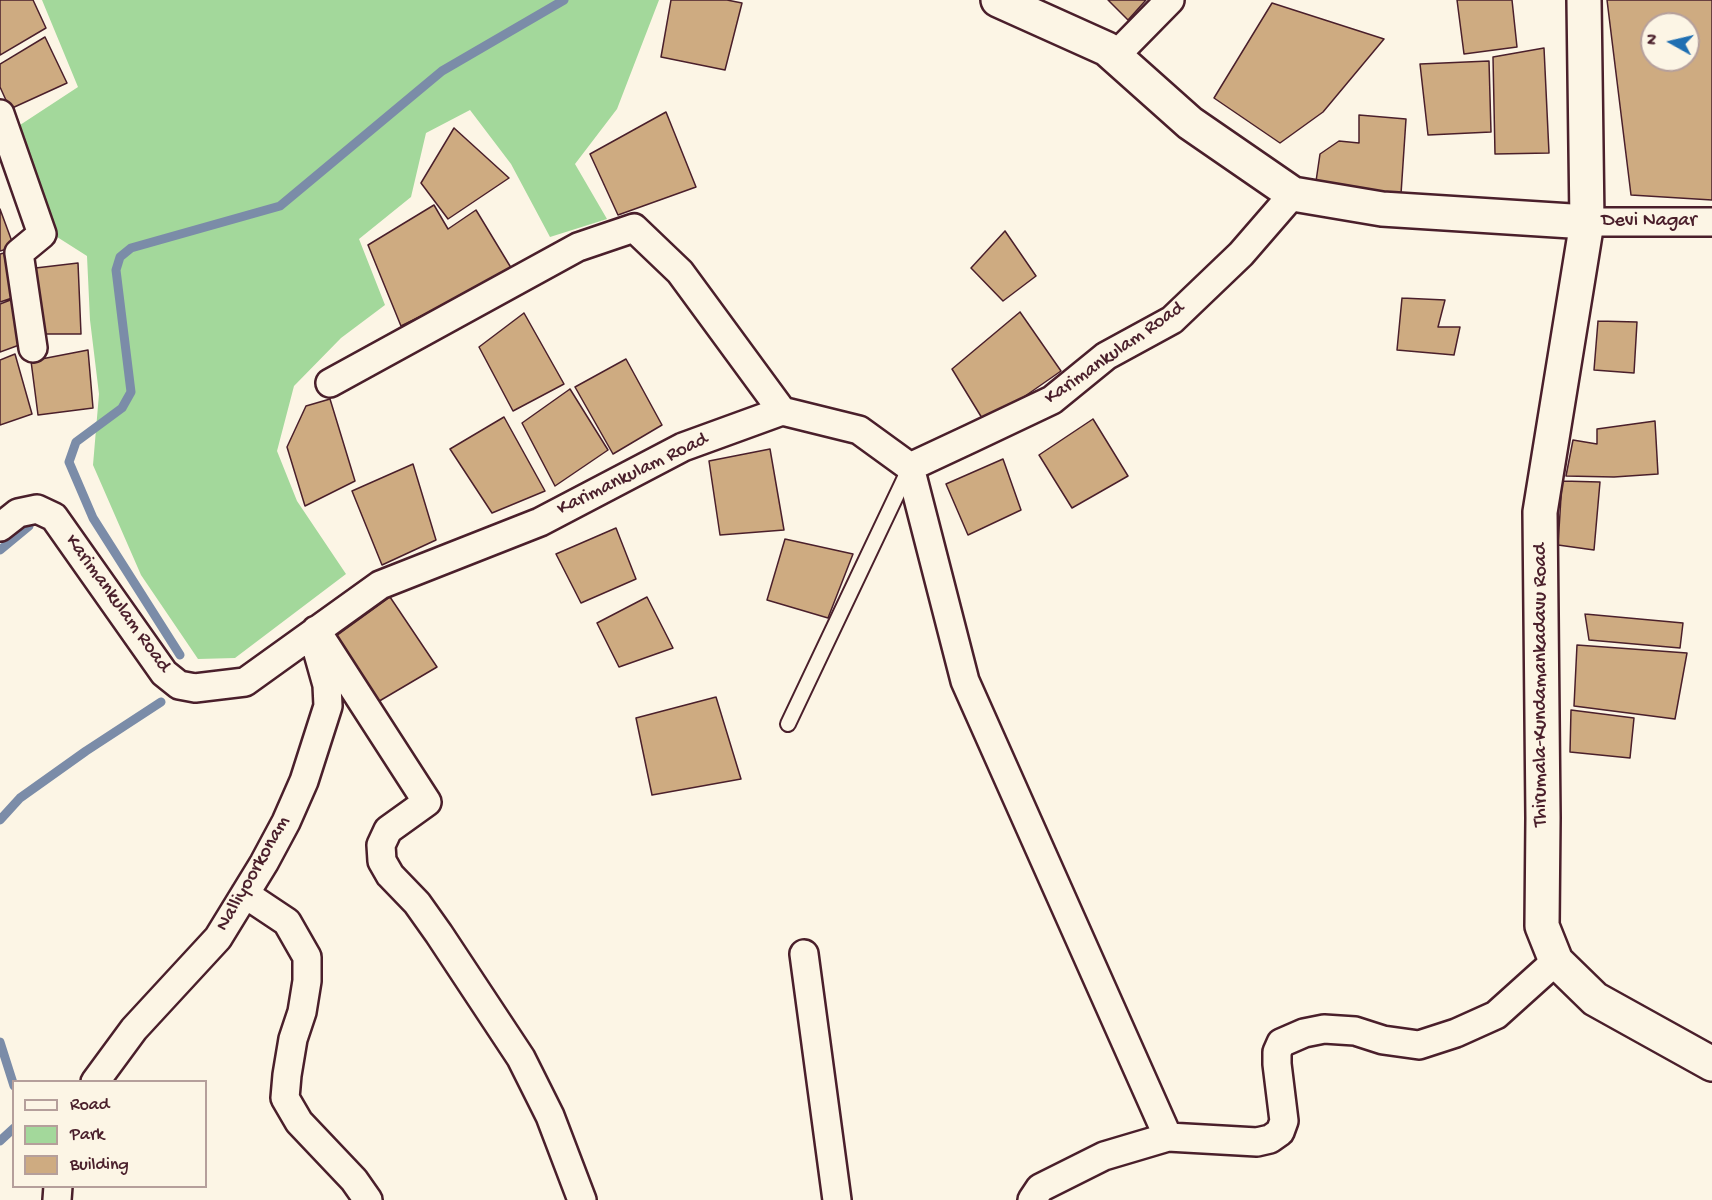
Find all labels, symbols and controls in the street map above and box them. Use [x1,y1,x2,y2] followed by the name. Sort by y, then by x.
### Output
[1640,12,1700,72] north arrow
[1644,33,1664,46] text: N
[1602,210,1696,234] street label: Devi Nagar
[1041,297,1189,411] street label: Karimankulam Road
[554,428,712,522] street label: Karimankulam Road
[59,530,175,678] street label: Karimankulam Road
[1530,543,1554,827] street label: Thirumala-Kundamankadavu Road
[211,812,297,936] street label: Nalliyoorkonam
[12,1080,207,1188] legend
[70,1095,109,1116] text: Road
[70,1125,104,1146] text: Park
[70,1155,129,1176] text: Building

